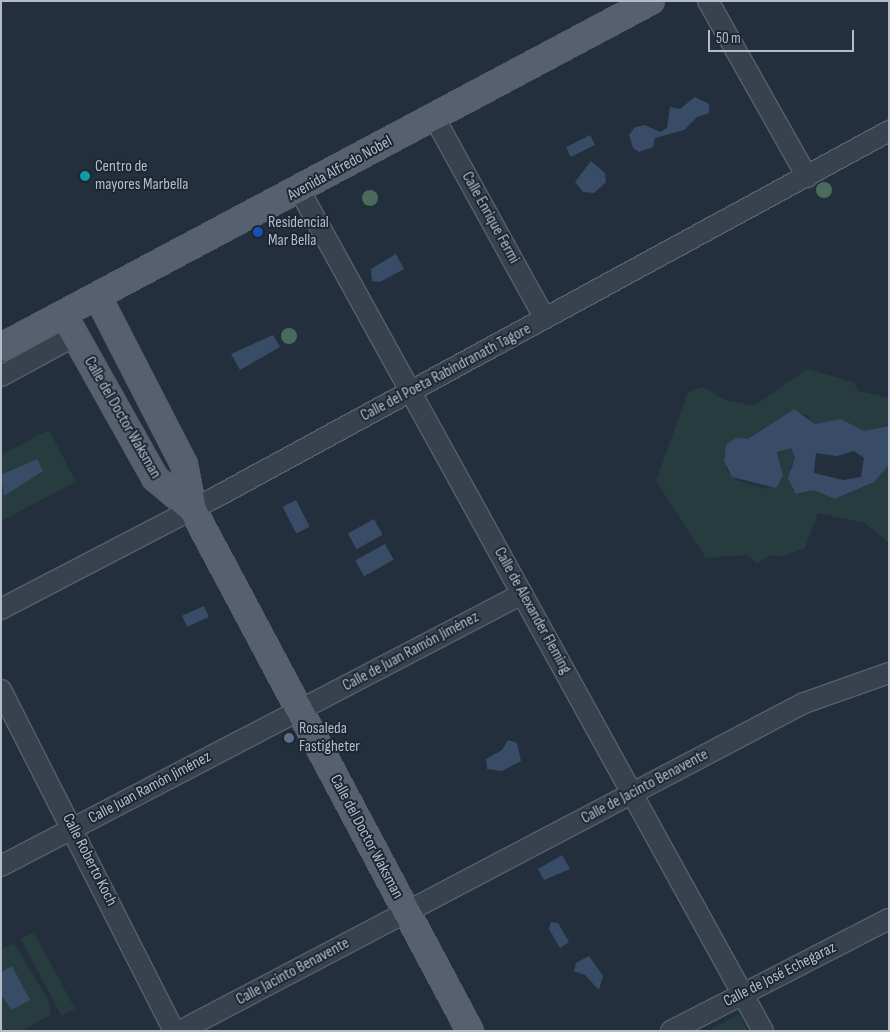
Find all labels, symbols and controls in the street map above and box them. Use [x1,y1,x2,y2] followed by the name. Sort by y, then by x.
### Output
[710,20,856,52] scale bar
[716,29,741,48] text: 50 m
[284,132,396,206] street label: Avenida Alfredo Nobel
[95,157,189,195] place label: Centro de mayores Marbella
[457,169,523,267] street label: Calle Enrique Fermi
[79,170,91,182] marker: Centro de mayores Marbella
[268,213,329,251] place label: Residencial Mar Bella
[252,226,264,238] marker: Residencial Mar Bella
[358,320,534,426] street label: Calle del Poeta Rabindranath Tagore
[79,354,165,482] street label: Calle del Doctor Waksman
[489,544,575,678] street label: Calle de Alexander Fleming
[340,608,482,696] street label: Calle de Juan Ramón Jiménez
[299,719,360,757] place label: Rosaleda Fastigheter
[283,732,295,744] marker: Rosaleda Fastigheter
[578,745,712,829] street label: Calle de Jacinto Benavente
[86,748,214,828] street label: Calle Juan Ramón Jiménez
[325,772,407,902] street label: Calle del Doctor Waksman
[58,811,120,909] street label: Calle Roberto Koch
[233,934,353,1010] street label: Calle Jacinto Benavente
[721,938,839,1012] street label: Calle de José Echegaraz

